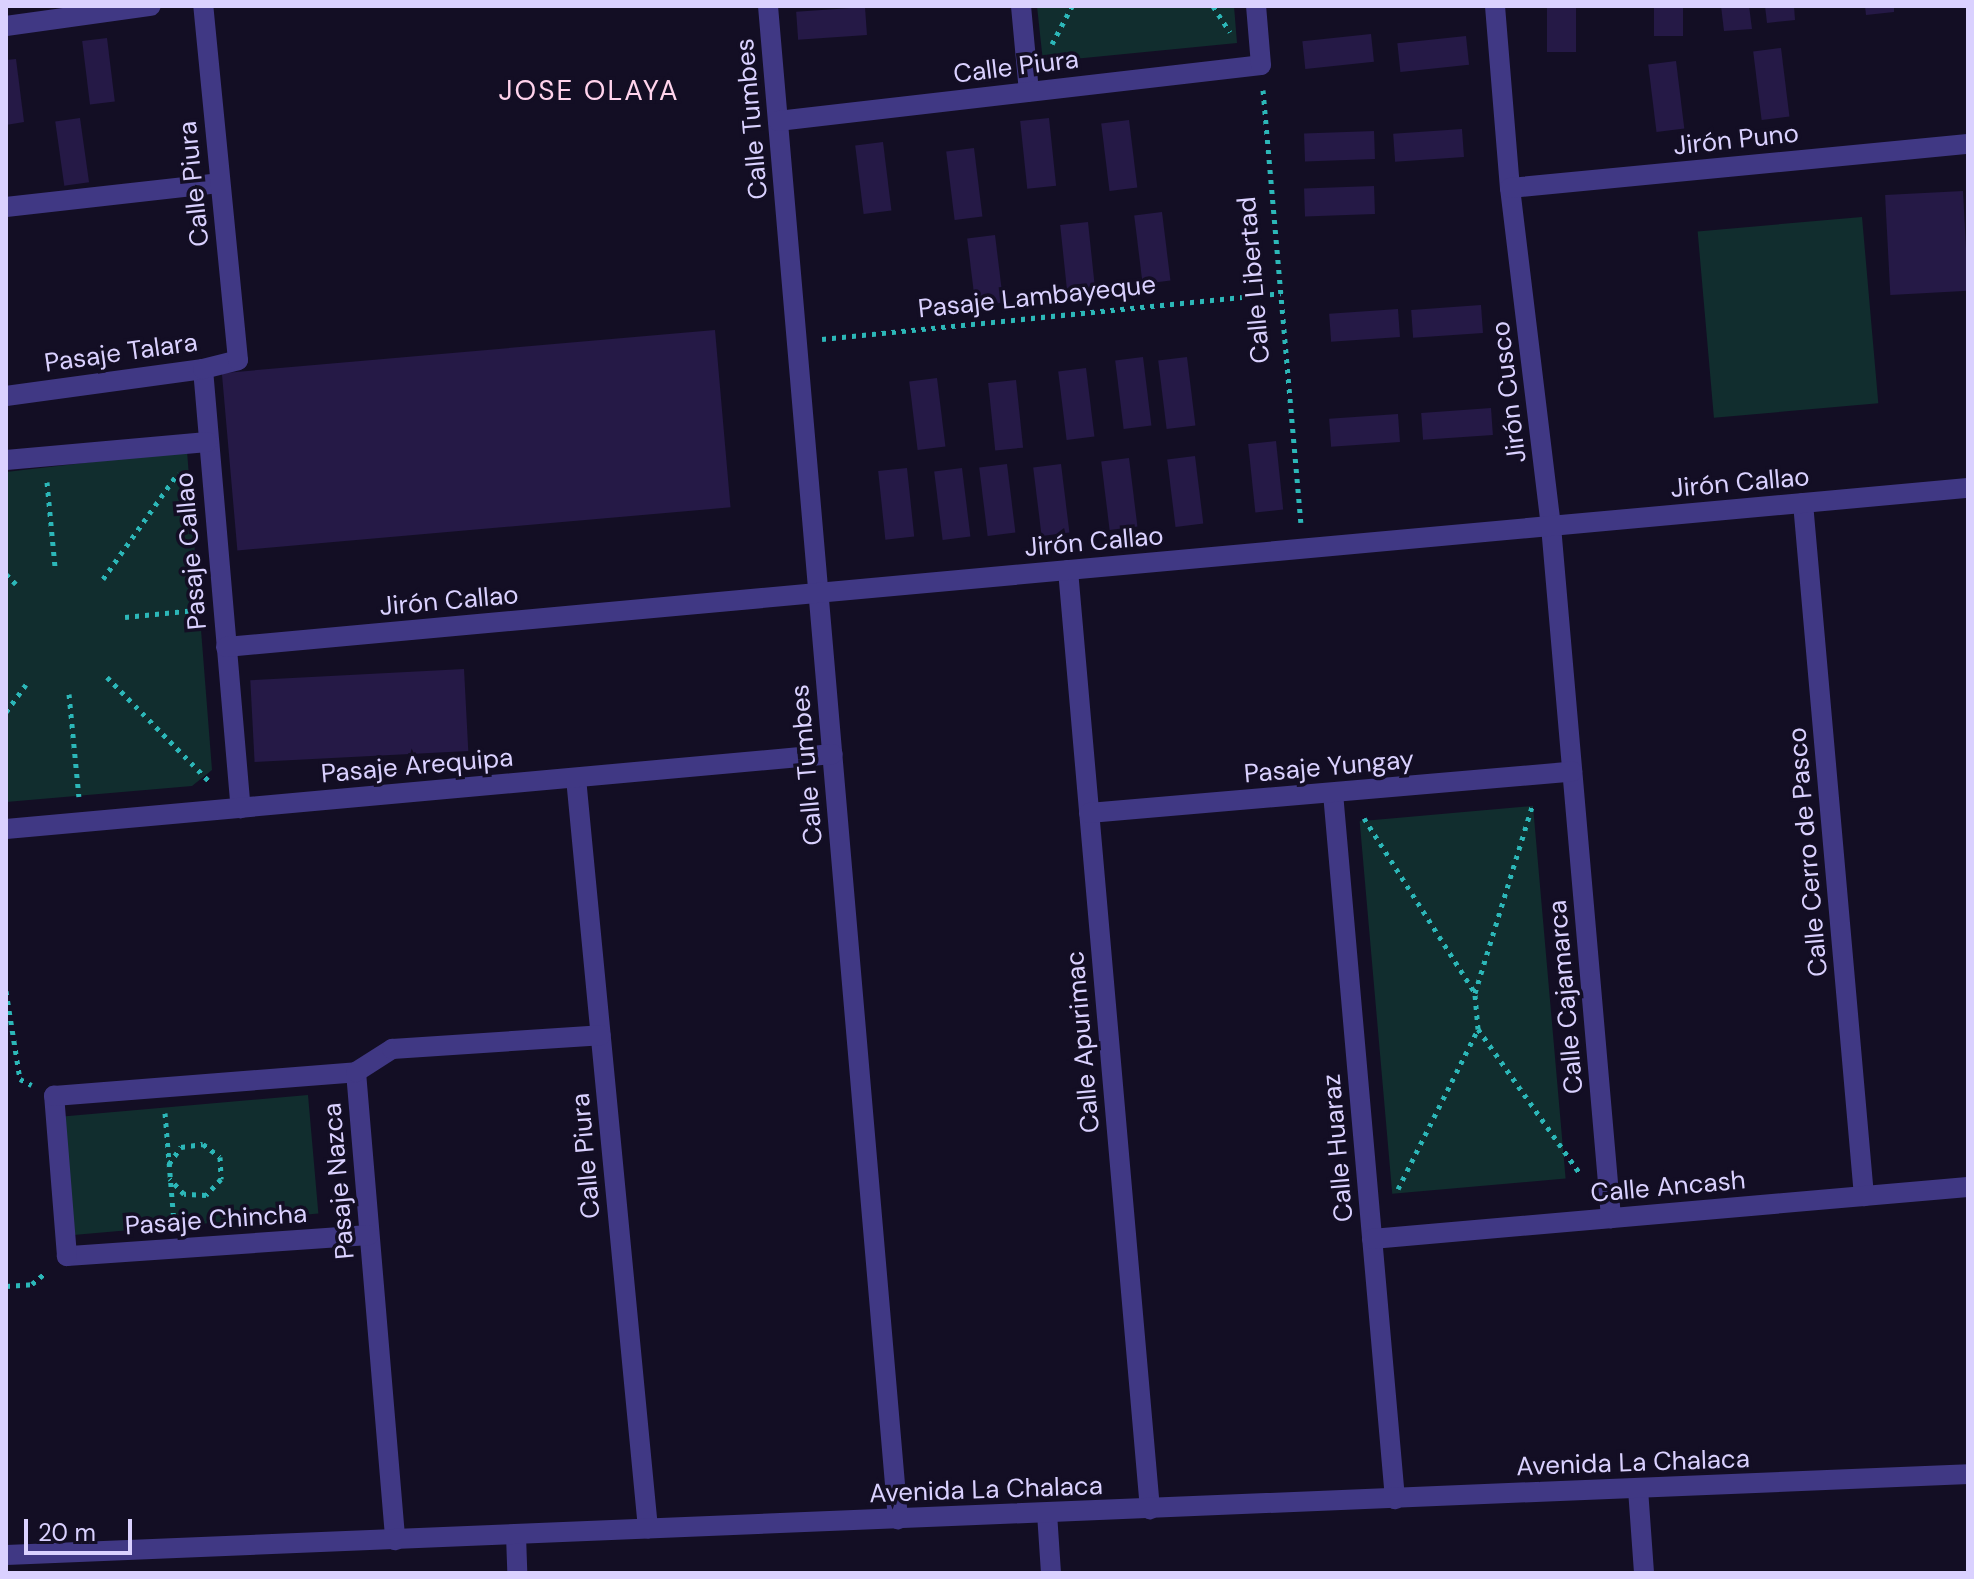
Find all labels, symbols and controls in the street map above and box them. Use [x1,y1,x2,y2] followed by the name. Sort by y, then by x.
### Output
[729,37,775,201] street label: Calle Tumbes
[952,44,1080,90] street label: Calle Piura
[499,74,679,108] district label: JOSE OLAYA
[1672,118,1800,162] street label: Jirón Puno
[172,120,216,248] street label: Calle Piura
[1231,195,1277,365] street label: Calle Libertad
[917,269,1157,325] street label: Pasaje Lambayeque
[1485,319,1533,465] street label: Jirón Cusco
[42,327,200,379] street label: Pasaje Talara
[1669,461,1811,505] street label: Jirón Callao
[169,471,213,631] street label: Pasaje Callao
[1023,520,1165,564] street label: Jirón Callao
[378,579,520,623] street label: Jirón Callao
[784,683,830,847] street label: Calle Tumbes
[1782,726,1834,978] street label: Calle Cerro de Pasco
[320,742,514,790] street label: Pasaje Arequipa
[1243,744,1415,790] street label: Pasaje Yungay
[1542,899,1590,1095] street label: Calle Cajamarca
[1060,950,1106,1134] street label: Calle Apurimac
[1316,1073,1360,1223] street label: Calle Huaraz
[565,1092,607,1220] street label: Calle Piura
[317,1102,361,1260] street label: Pasaje Nazca
[1589,1165,1747,1209] street label: Calle Ancash
[124,1198,308,1242] street label: Pasaje Chincha
[1516,1443,1750,1483] street label: Avenida La Chalaca
[869,1470,1103,1510] street label: Avenida La Chalaca
[28,1503,136,1553] scale bar
[38,1517,96,1548] text: 20 m

